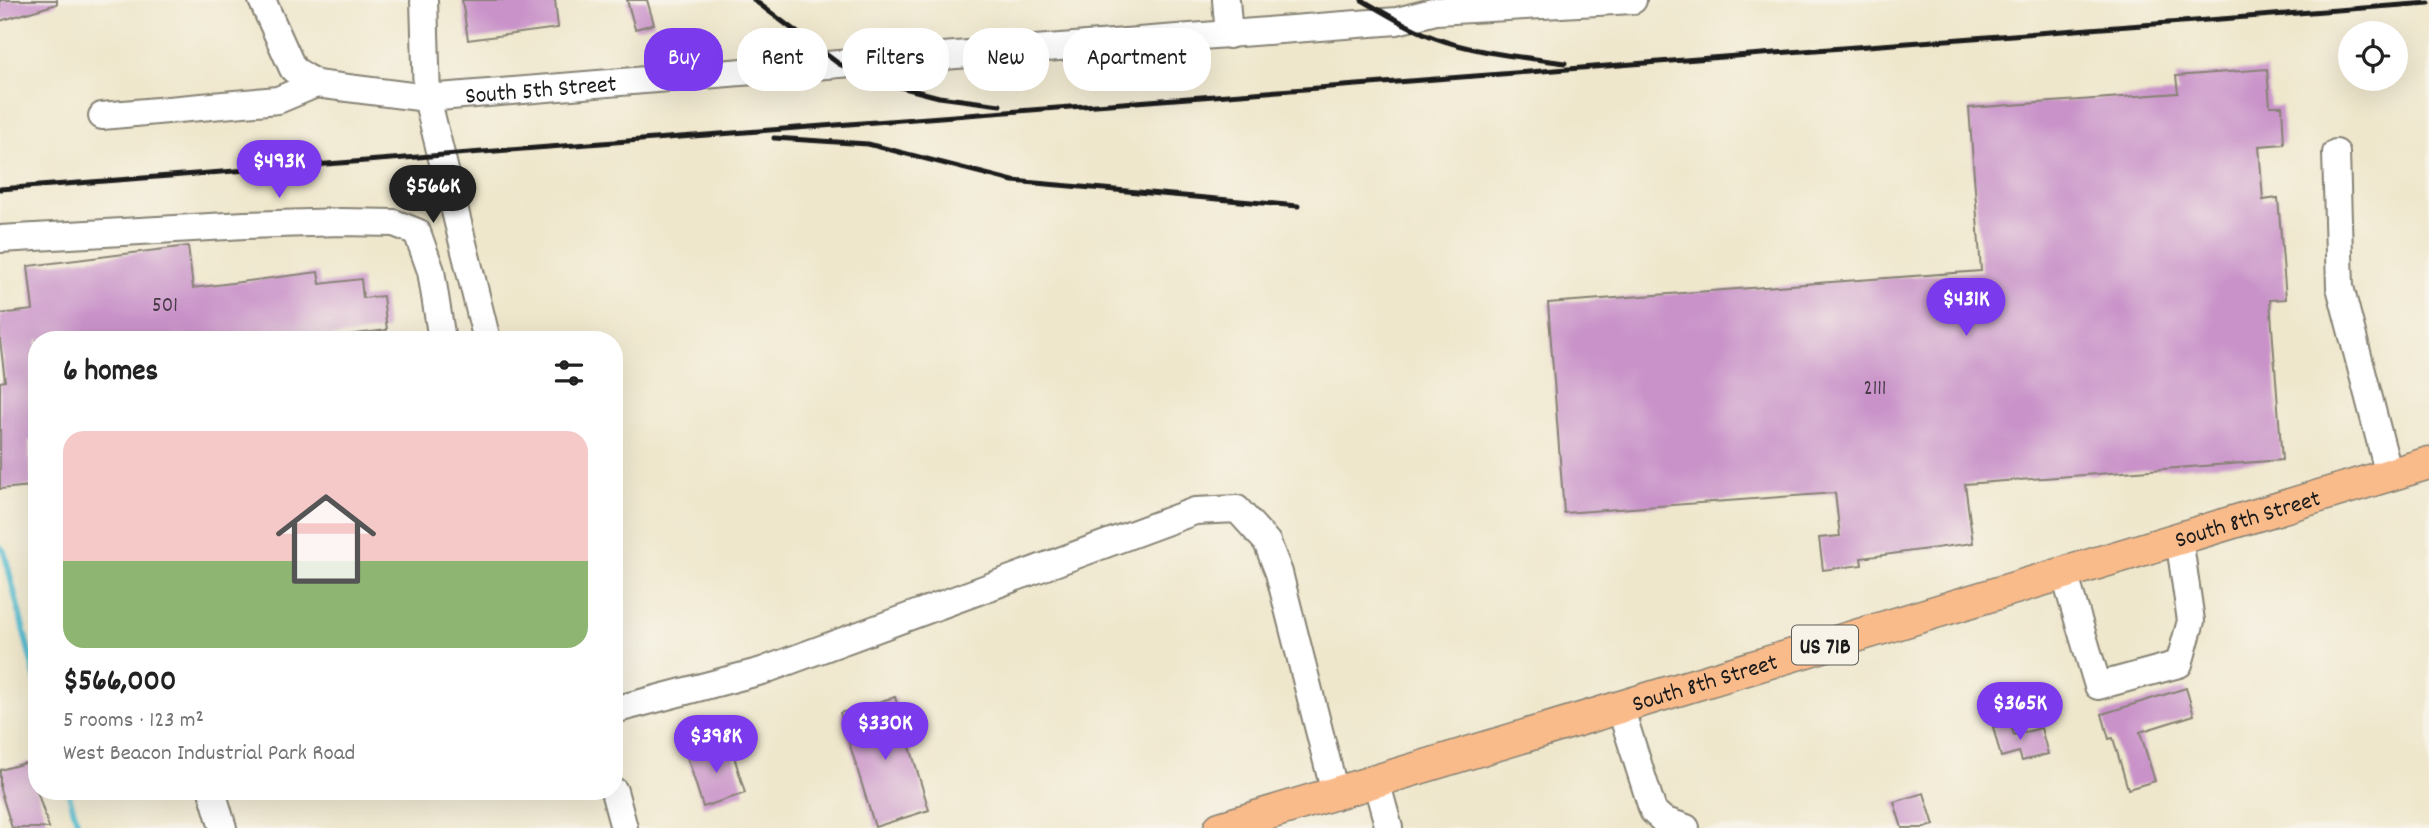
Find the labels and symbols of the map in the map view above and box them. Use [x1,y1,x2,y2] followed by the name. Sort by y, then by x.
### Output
[464,68,618,115] street label: South 5th Street
[230,140,328,200] pin: $493K
[384,166,482,225] pin: $566K
[1917,278,2015,338] pin: $431K
[152,292,178,322] house number: 501
[1864,375,1886,405] house number: 2111
[2171,483,2325,559] street label: South 8th Street
[1792,625,1858,664] road number: US 71B
[1628,647,1782,723] street label: South 8th Street
[1971,682,2069,742] pin: $365K
[836,702,934,762] pin: $330K
[667,716,765,775] pin: $398K

